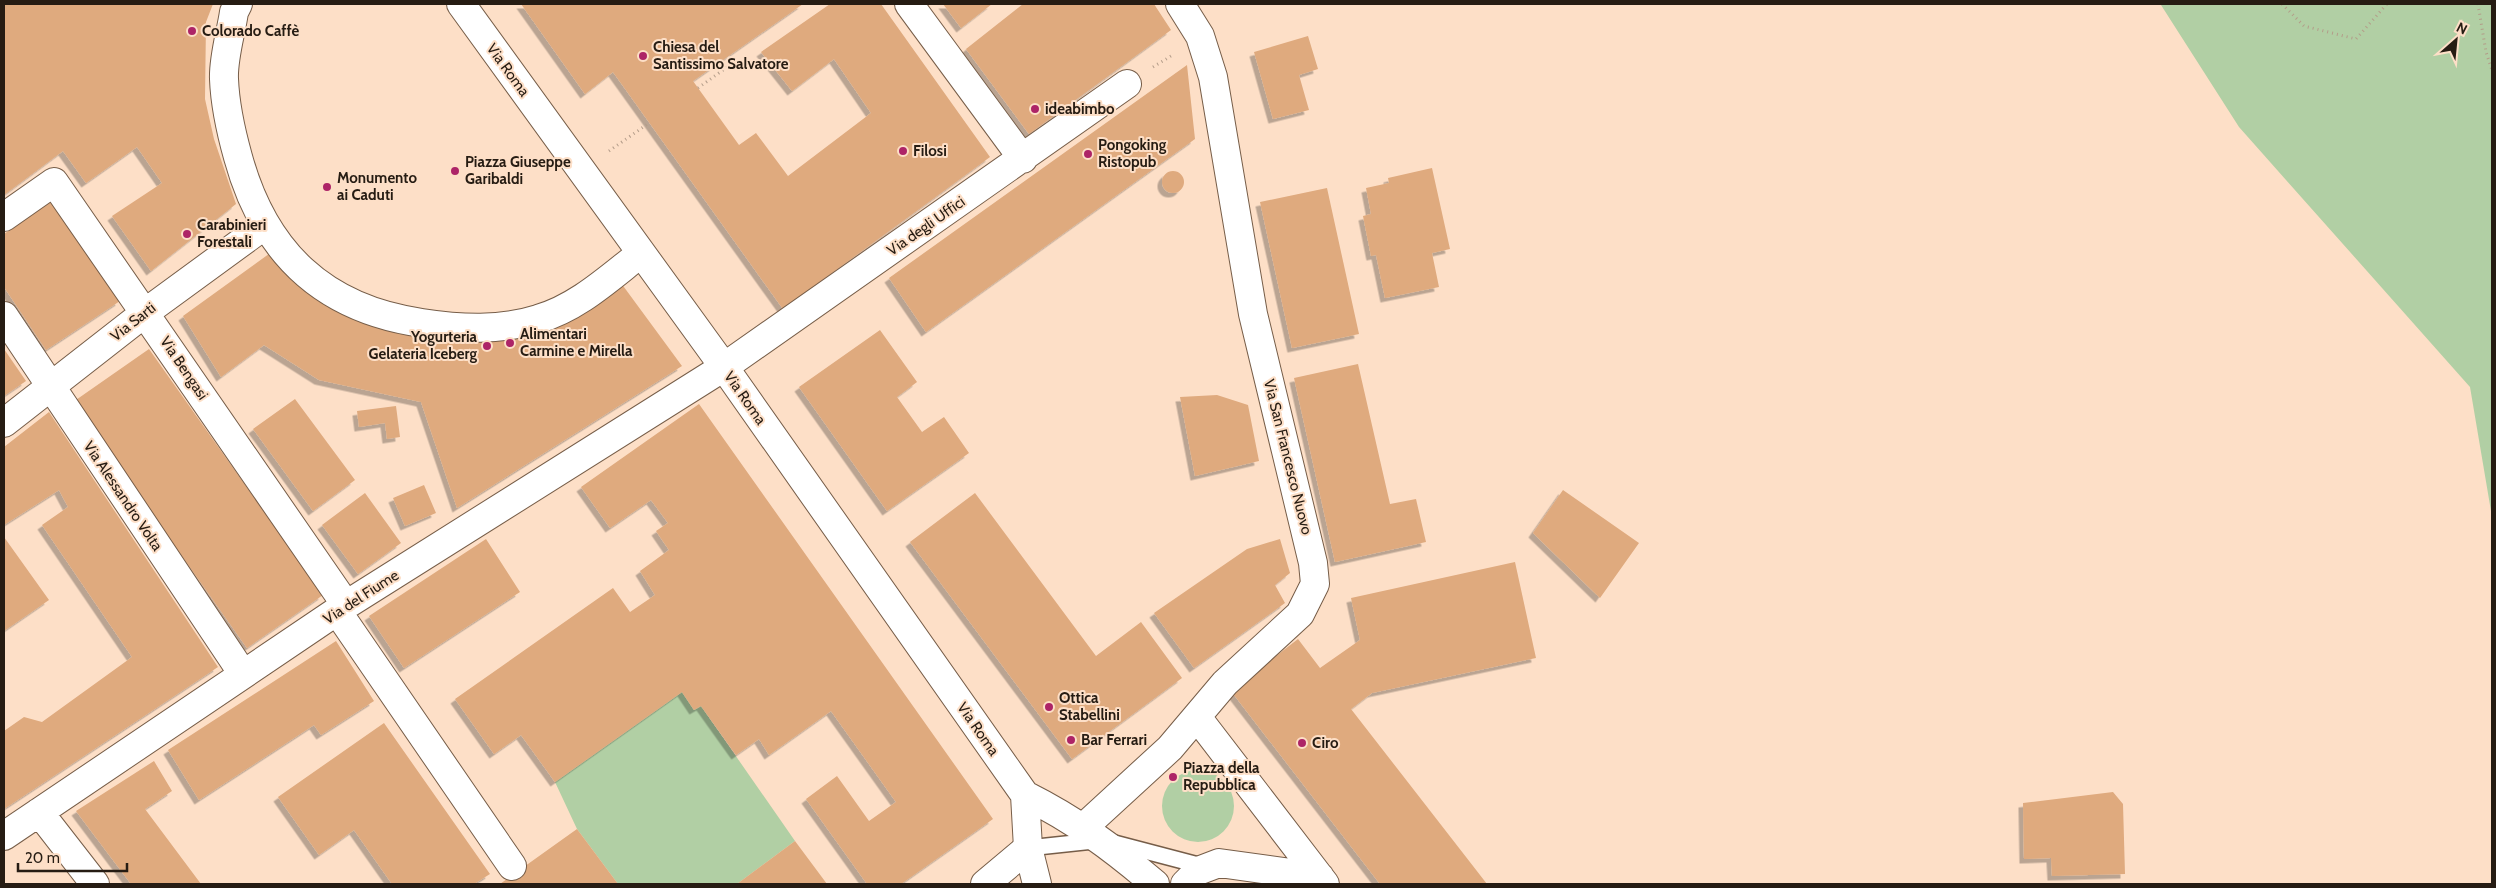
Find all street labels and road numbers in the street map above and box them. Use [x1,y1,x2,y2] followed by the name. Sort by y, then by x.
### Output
[483,40,534,101] street label: Via Roma
[884,193,968,259] street label: Via degli Uffici
[107,299,159,345] street label: Via Sarti
[156,333,212,403] street label: Via Bengasi
[720,368,770,429] street label: Via Roma
[1260,377,1316,537] street label: Via San Francesco Nuovo
[80,438,167,555] street label: Via Alessandro Volta
[320,566,402,628] street label: Via del Fiume
[953,699,1003,760] street label: Via Roma

